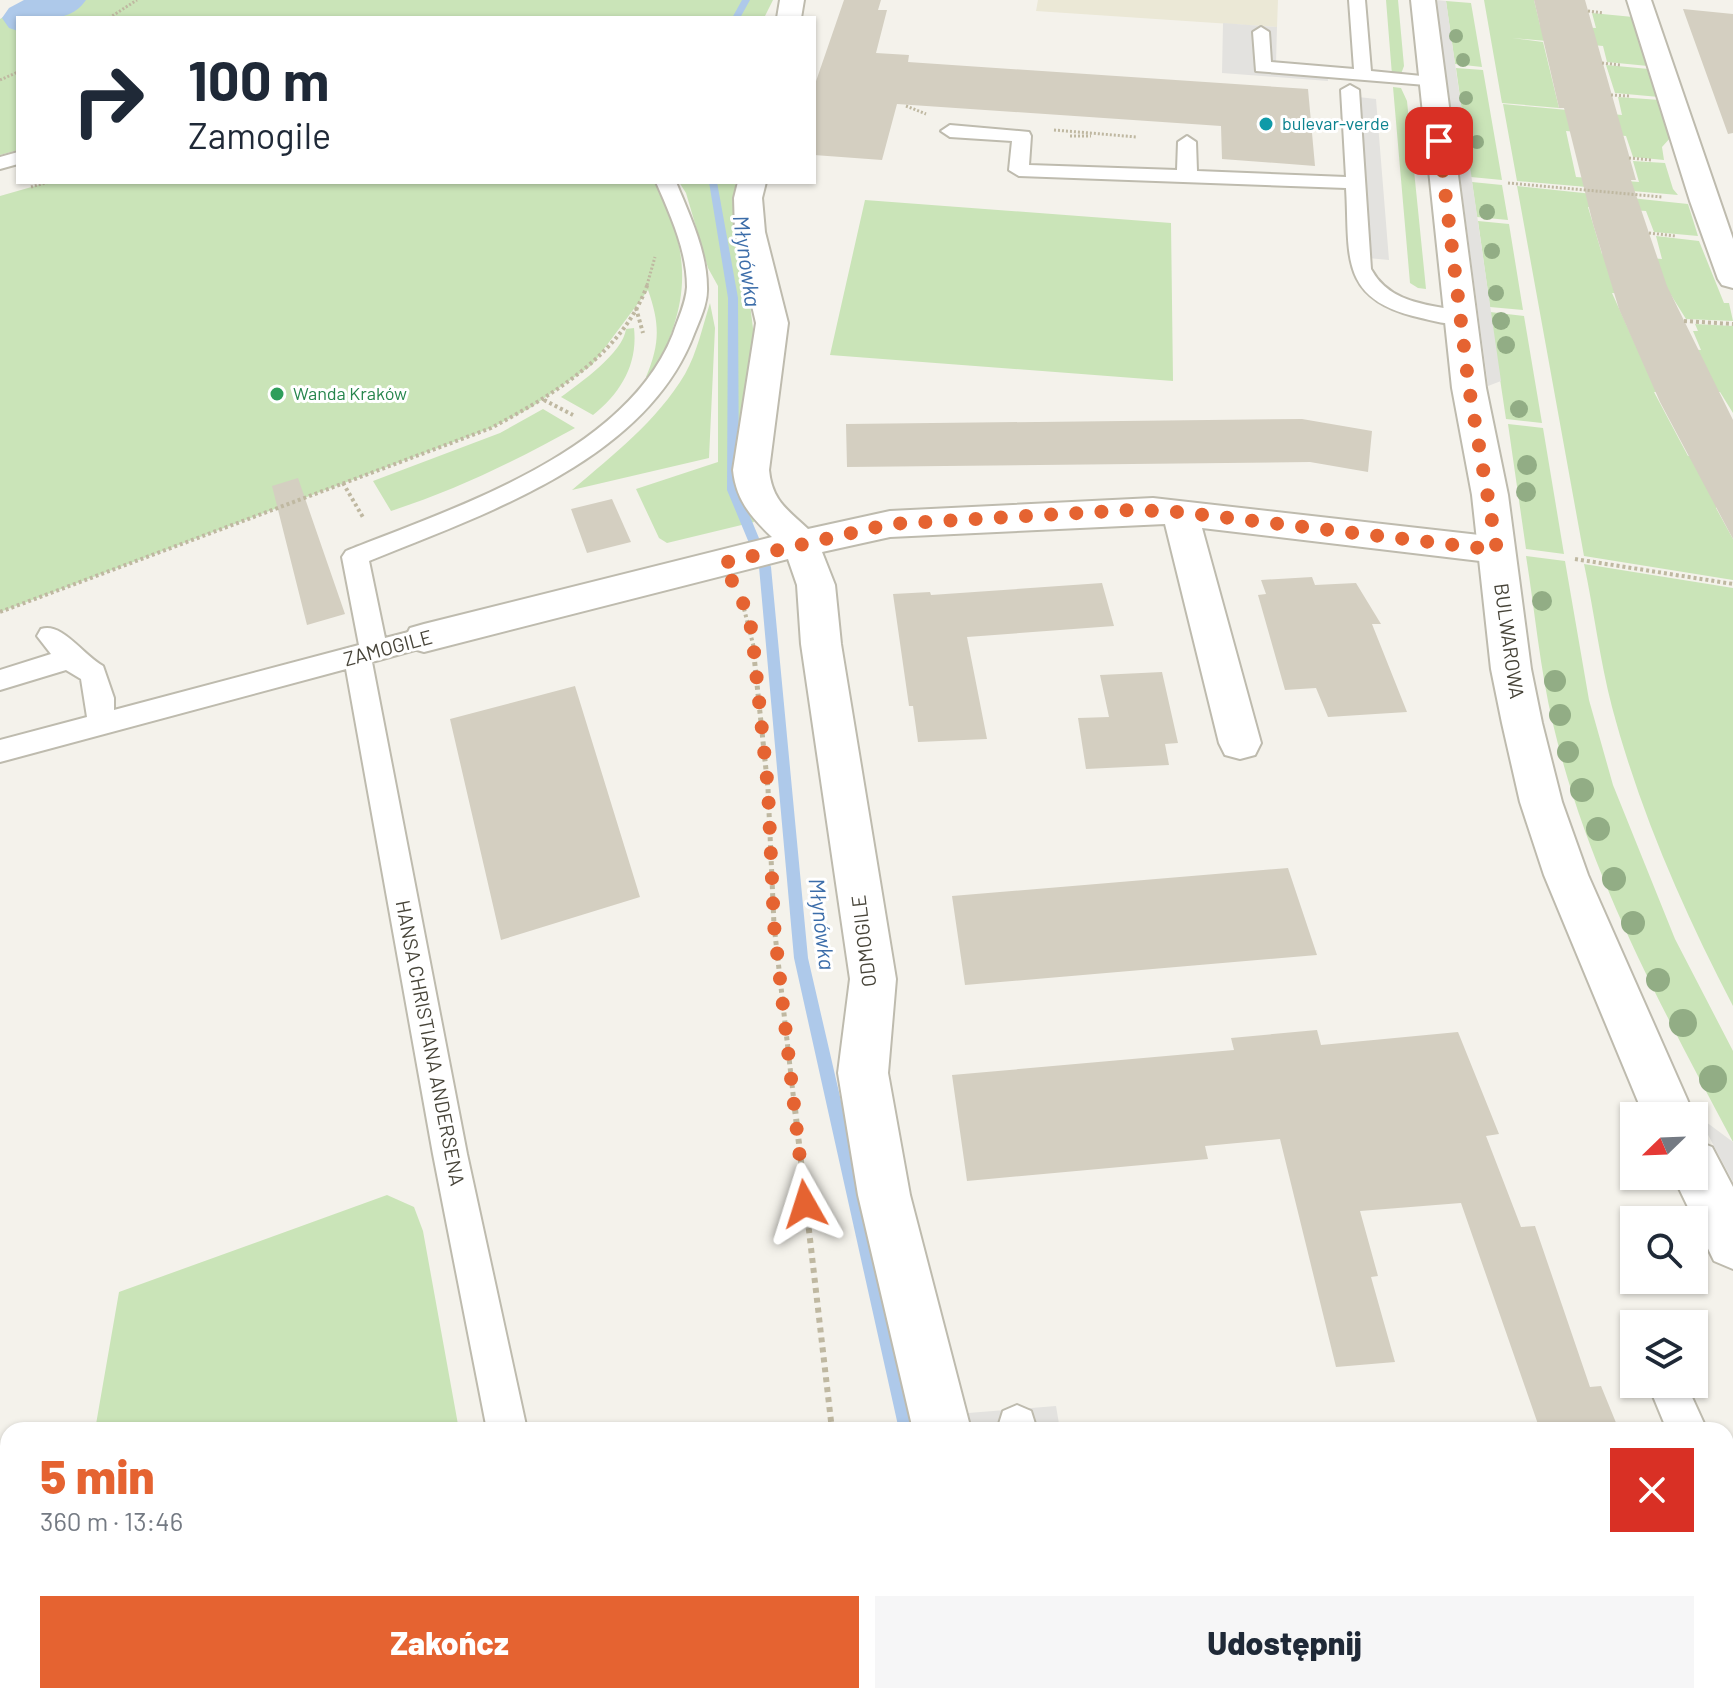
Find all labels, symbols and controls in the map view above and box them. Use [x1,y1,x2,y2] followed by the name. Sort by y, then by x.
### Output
[188,45,330,112] text: 100 m
[56,48,160,152] icon: right
[1405,107,1473,175] pin
[1282,112,1389,134] place label: bulevar-verde
[188,113,331,156] text: Zamogile
[1257,115,1275,133] marker: bulevar-verde
[1417,119,1461,163] icon: arrive
[729,213,767,308] water label: Młynówka
[293,382,407,404] place label: Wanda Kraków
[268,385,286,403] marker: Wanda Kraków
[1490,582,1530,700] street label: BULWAROWA
[341,624,435,670] street label: ZAMOGILE
[804,877,842,971] water label: Młynówka
[845,894,881,988] street label: ODMOGILE
[391,898,470,1188] street label: HANSA CHRISTIANA ANDERSENA
[1620,1102,1708,1190] north arrow
[1620,1102,1708,1398] map controls
[763,1162,847,1246] position arrow
[1620,1206,1708,1294] button: search
[1620,1310,1708,1398] button: layers
[40,1446,155,1504] text: 5 min
[1610,1448,1694,1532] button: close
[40,1505,183,1536] text: 360 m · 13:46
[40,1596,859,1688] button: Zakończ
[875,1596,1694,1688] button: Udostępnij

